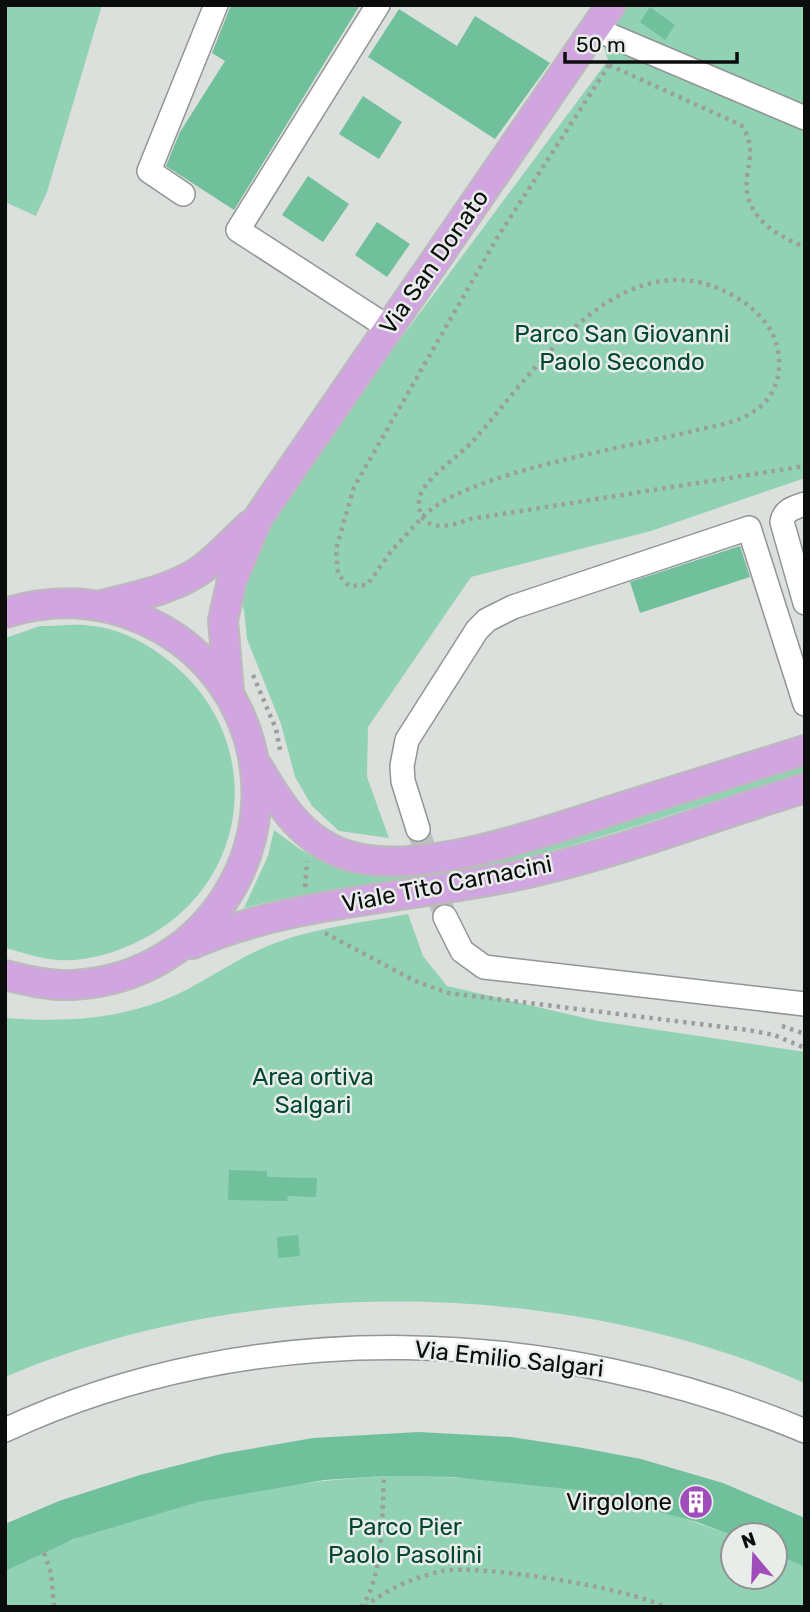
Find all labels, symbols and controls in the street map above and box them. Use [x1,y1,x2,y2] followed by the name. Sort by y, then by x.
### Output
[565,21,736,65] scale bar
[576,32,626,57] text: 50 m
[374,184,494,340] street label: Via San Donato
[514,320,730,376] park label: Parco San Giovanni Paolo Secondo
[340,850,554,918] street label: Viale Tito Carnacini
[252,1063,374,1119] park label: Area ortiva Salgari
[413,1335,605,1383] street label: Via Emilio Salgari
[677,1483,715,1521] building icon: Virgolone
[566,1488,672,1516] place label: Virgolone
[328,1513,482,1569] park label: Parco Pier Paolo Pasolini
[719,1521,789,1591] north arrow
[738,1527,759,1553] text: N

